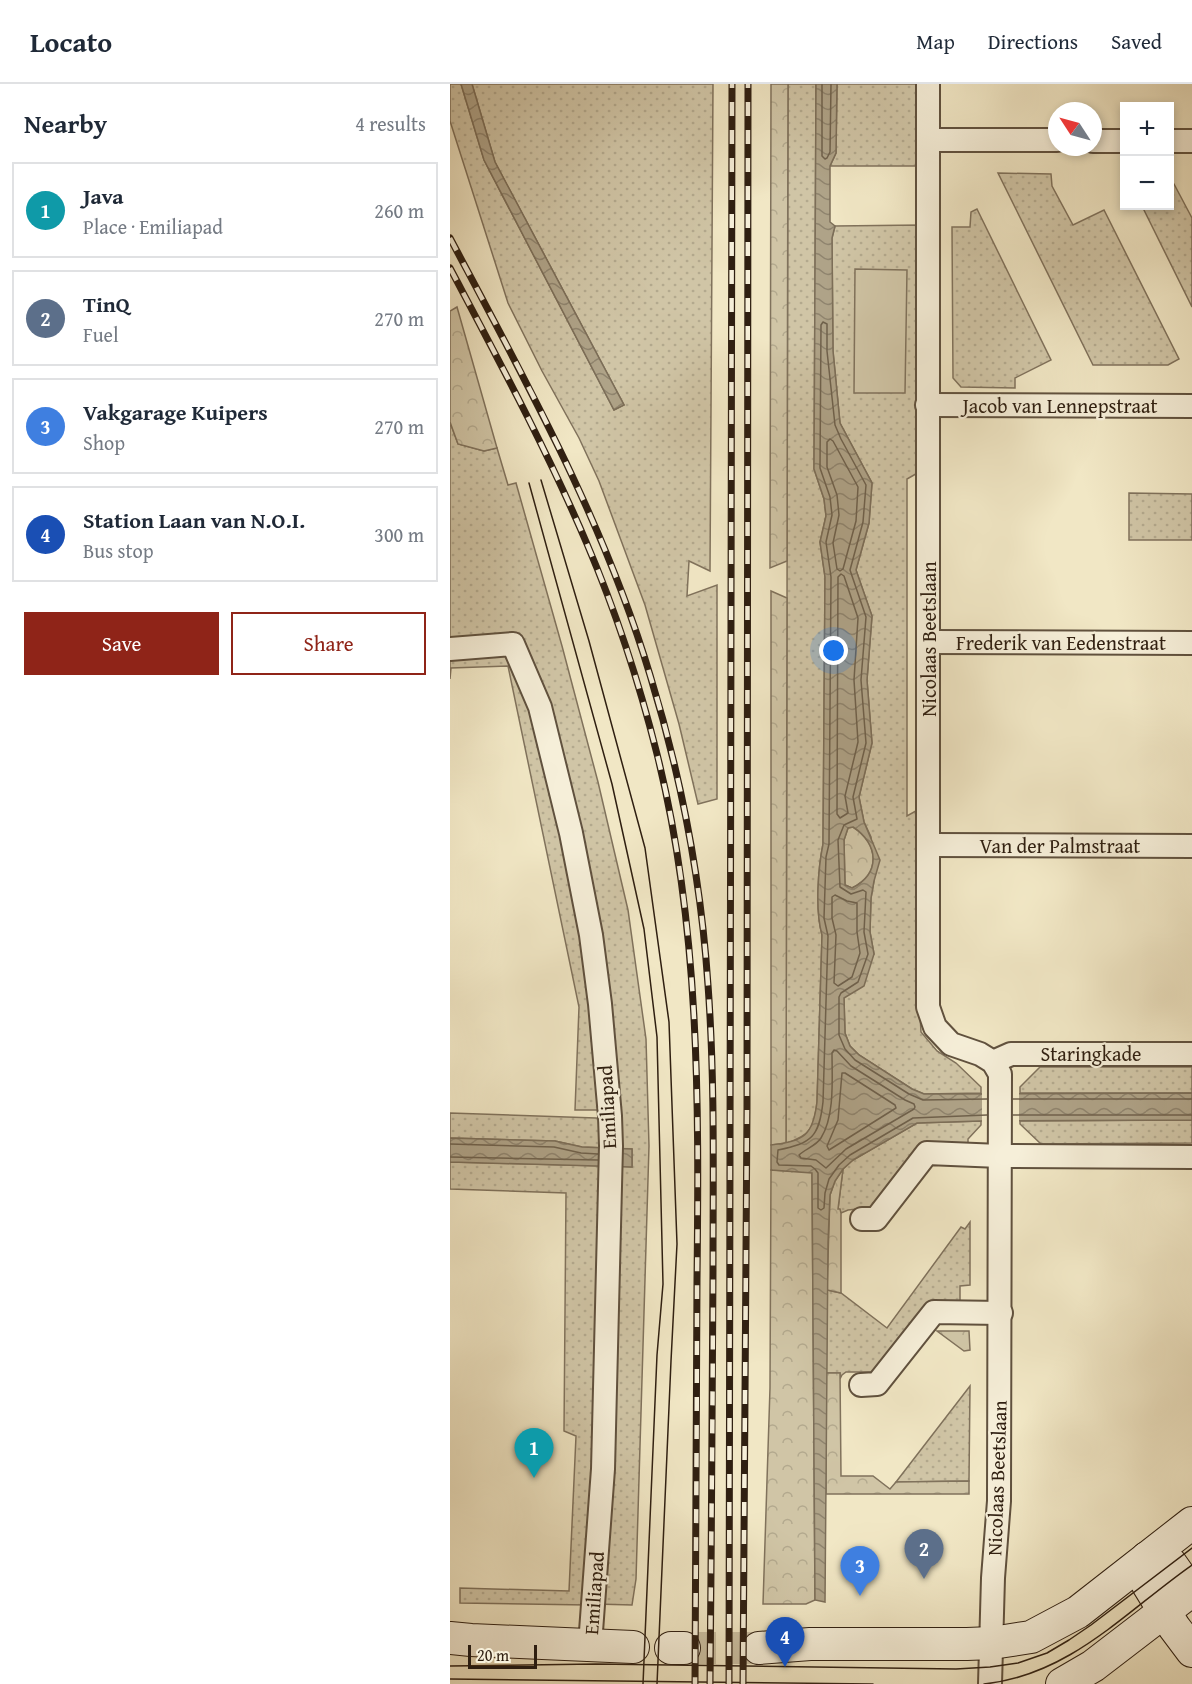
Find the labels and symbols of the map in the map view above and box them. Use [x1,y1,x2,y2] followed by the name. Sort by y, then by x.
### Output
[1048,102,1102,156] north arrow
[959,391,1158,420] street label: Jacob van Lennepstraat
[914,561,943,717] street label: Nicolaas Beetslaan
[956,628,1166,657] street label: Frederik van Eedenstraat
[819,636,848,665] your location
[980,831,1140,860] street label: Van der Palmstraat
[1041,1039,1142,1068] street label: Staringkade
[590,1064,623,1150] street label: Emiliapad
[979,1400,1014,1556] street label: Nicolaas Beetslaan
[514,1428,554,1478] pin: 1
[904,1530,944,1579] pin: 2
[840,1546,880,1596] pin: 3
[576,1550,611,1636] street label: Emiliapad
[766,1618,804,1667] pin: 4
[468,1642,537,1670] scale bar

